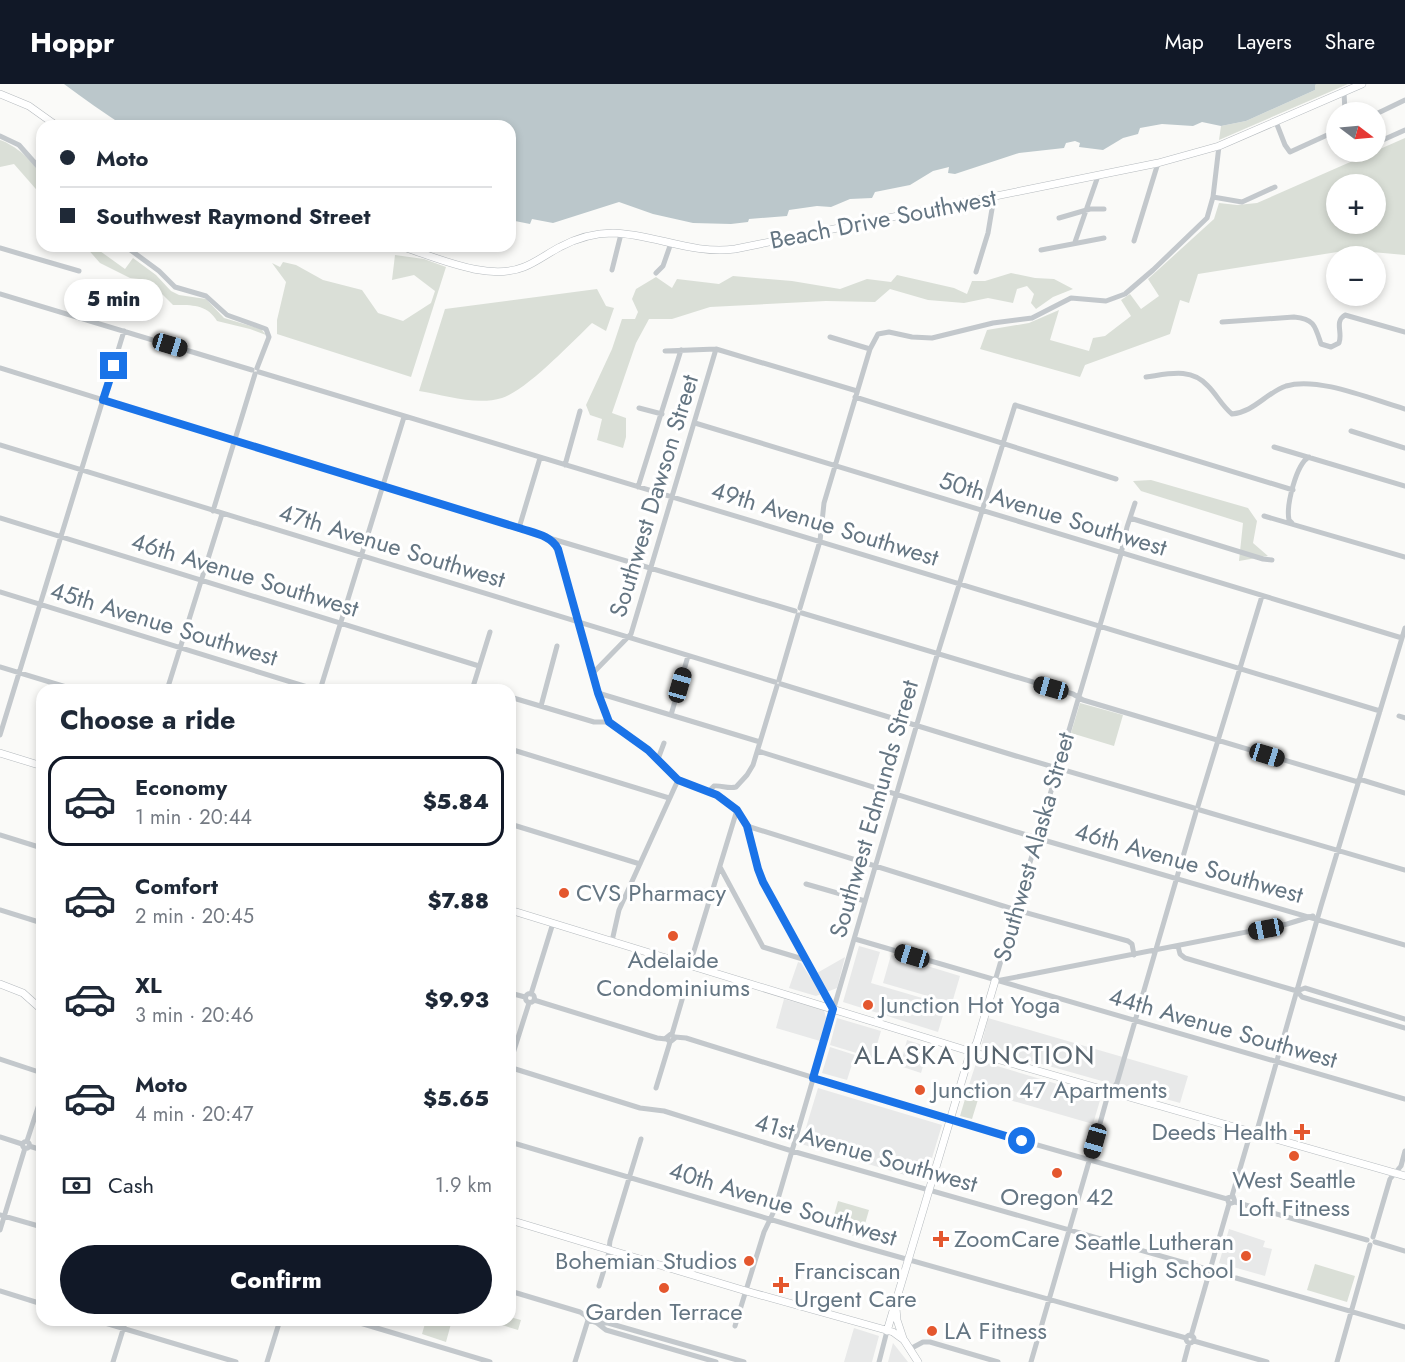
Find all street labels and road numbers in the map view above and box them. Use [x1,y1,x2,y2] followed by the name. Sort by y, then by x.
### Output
[767,179,999,258] street label: Beach Drive Southwest
[600,370,707,621] street label: Southwest Dawson Street
[935,462,1171,565] street label: 50th Avenue Southwest
[707,472,943,575] street label: 49th Avenue Southwest
[275,494,510,597] street label: 47th Avenue Southwest
[127,523,363,626] street label: 46th Avenue Southwest
[46,572,282,675] street label: 45th Avenue Southwest
[820,676,927,942] street label: Southwest Edmunds Street
[984,728,1083,966] street label: Southwest Alaska Street
[1071,813,1308,912] street label: 46th Avenue Southwest
[1105,978,1342,1077] street label: 44th Avenue Southwest
[751,1104,982,1201] street label: 41st Avenue Southwest
[665,1152,902,1255] street label: 40th Avenue Southwest

